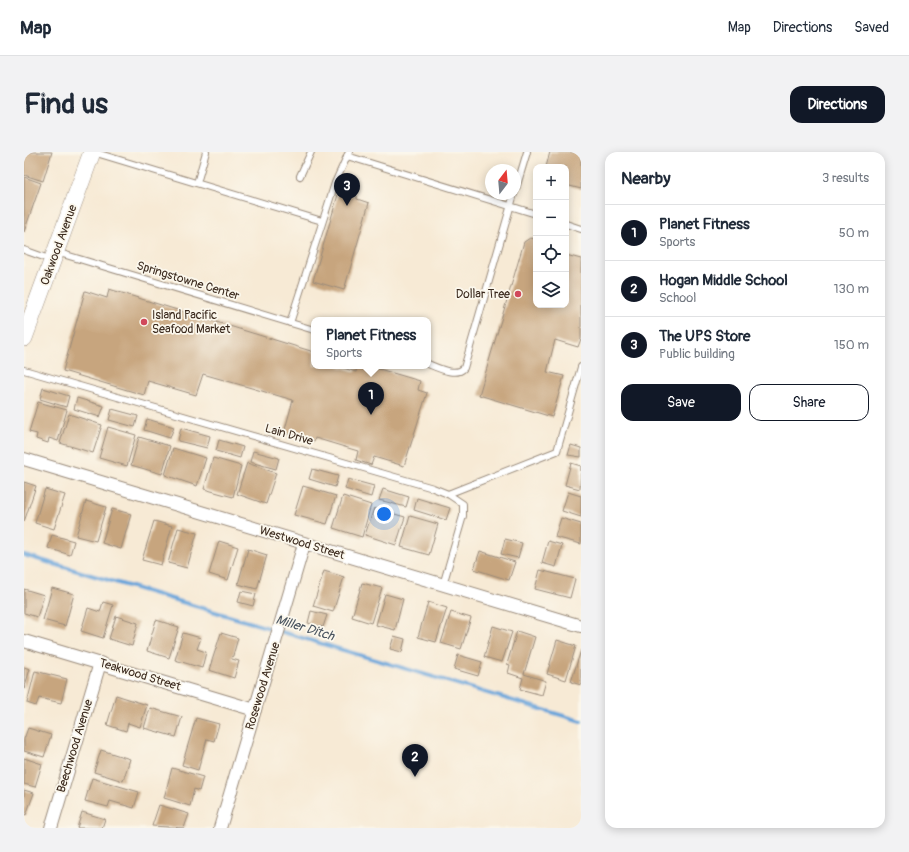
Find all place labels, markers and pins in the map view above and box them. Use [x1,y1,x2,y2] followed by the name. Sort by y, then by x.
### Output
[334,173,360,206] pin: 3
[456,287,510,302] place label: Dollar Tree
[513,289,523,299] marker: Dollar Tree
[152,308,230,337] place label: Island Pacific Seafood Market
[139,317,149,327] marker: Island Pacific Seafood Market
[358,382,384,415] pin: 1
[402,744,428,777] pin: 2

